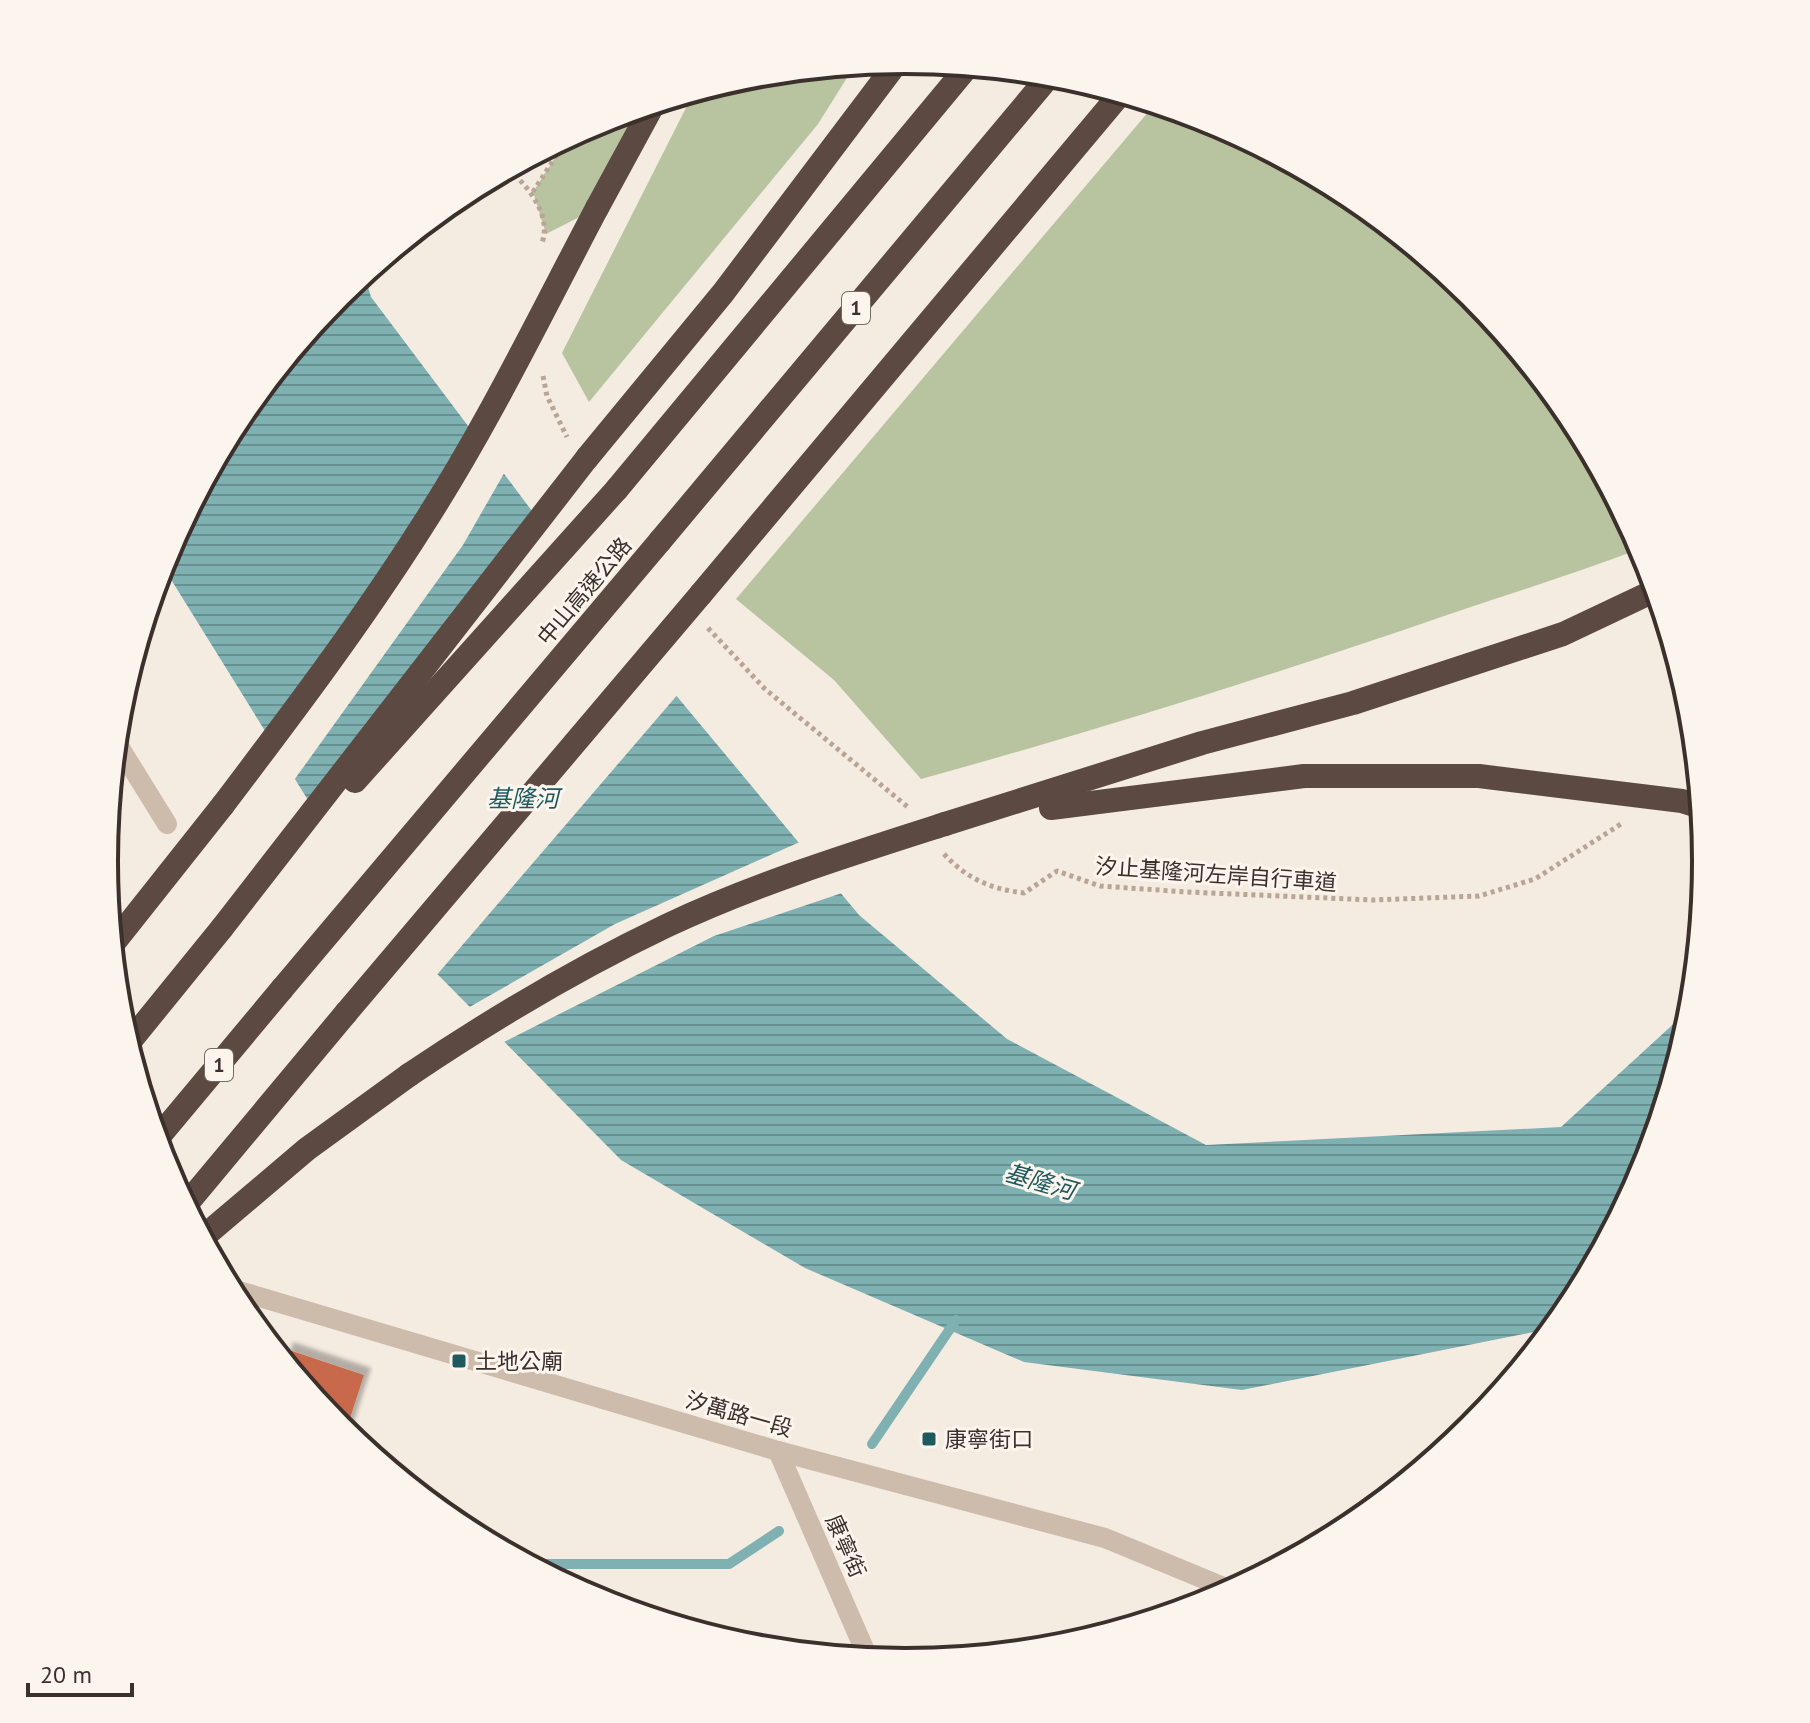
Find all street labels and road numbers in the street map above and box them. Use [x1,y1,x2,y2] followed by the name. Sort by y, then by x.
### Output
[842,292,870,324] road number: 1
[531,531,637,651] street label: 中山高速公路
[1094,852,1338,896] street label: 汐止基隆河左岸自行車道
[205,1049,233,1081] road number: 1
[682,1385,796,1443] street label: 汐萬路一段
[820,1510,872,1582] street label: 康寧街

